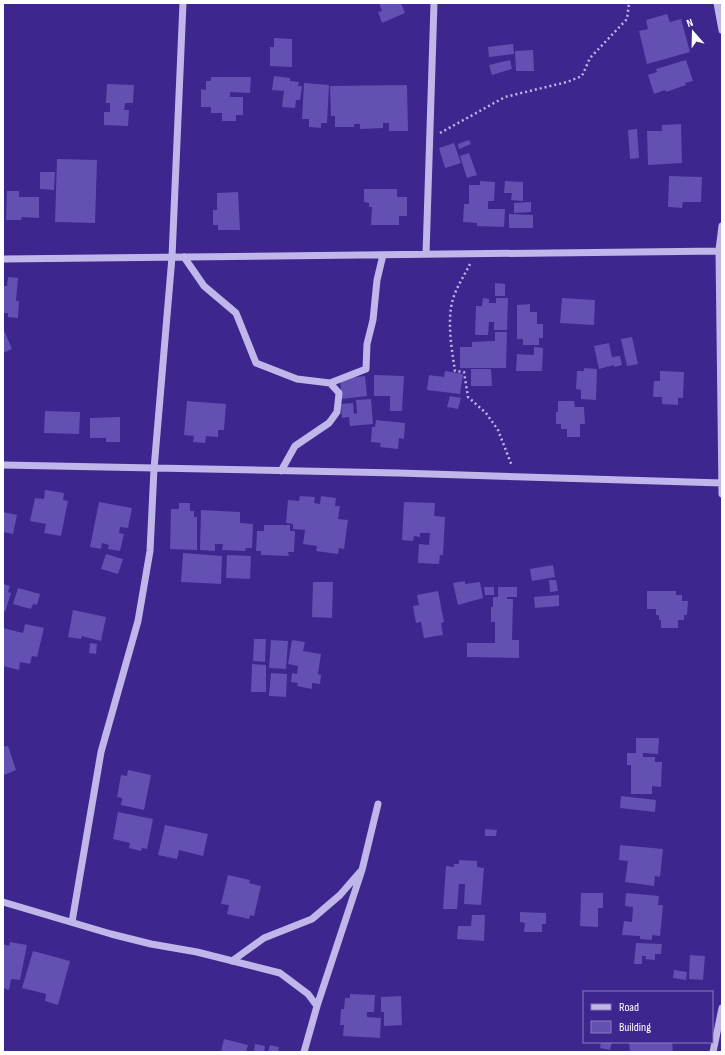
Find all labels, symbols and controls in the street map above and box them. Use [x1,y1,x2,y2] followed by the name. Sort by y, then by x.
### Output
[673,12,713,52] north arrow
[685,16,695,30] text: N
[583,991,713,1043] legend
[619,1000,639,1015] text: Road
[619,1020,651,1035] text: Building

